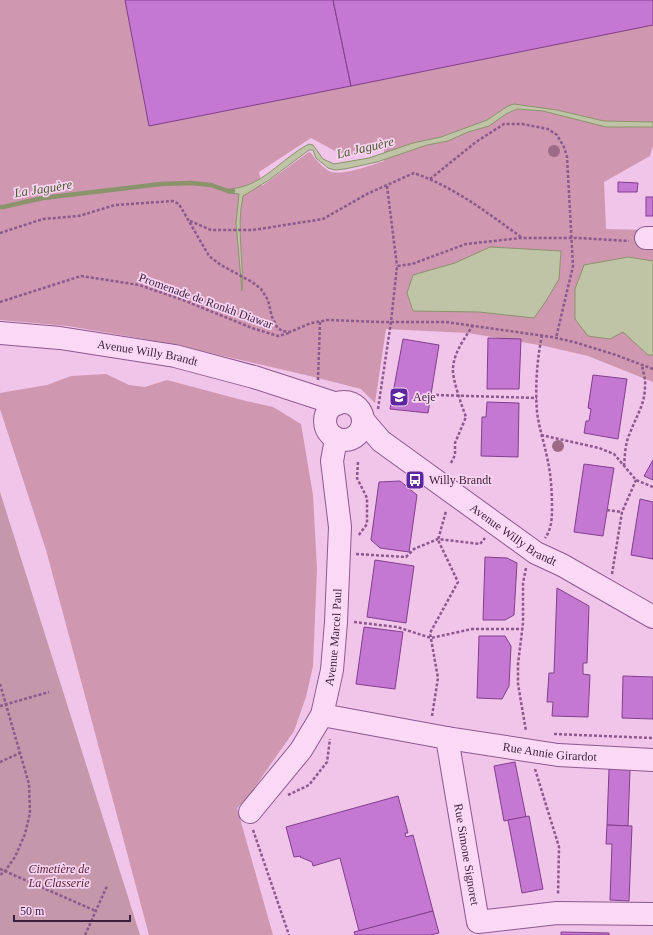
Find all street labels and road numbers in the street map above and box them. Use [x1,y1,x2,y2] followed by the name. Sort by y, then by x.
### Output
[137,270,275,332] street label: Promenade de Ronkh Diawar
[96,337,200,369] street label: Avenue Willy Brandt
[467,501,560,569] street label: Avenue Willy Brandt
[322,588,344,687] street label: Avenue Marcel Paul
[502,740,598,764] street label: Rue Annie Girardot
[451,803,482,907] street label: Rue Simone Signoret

